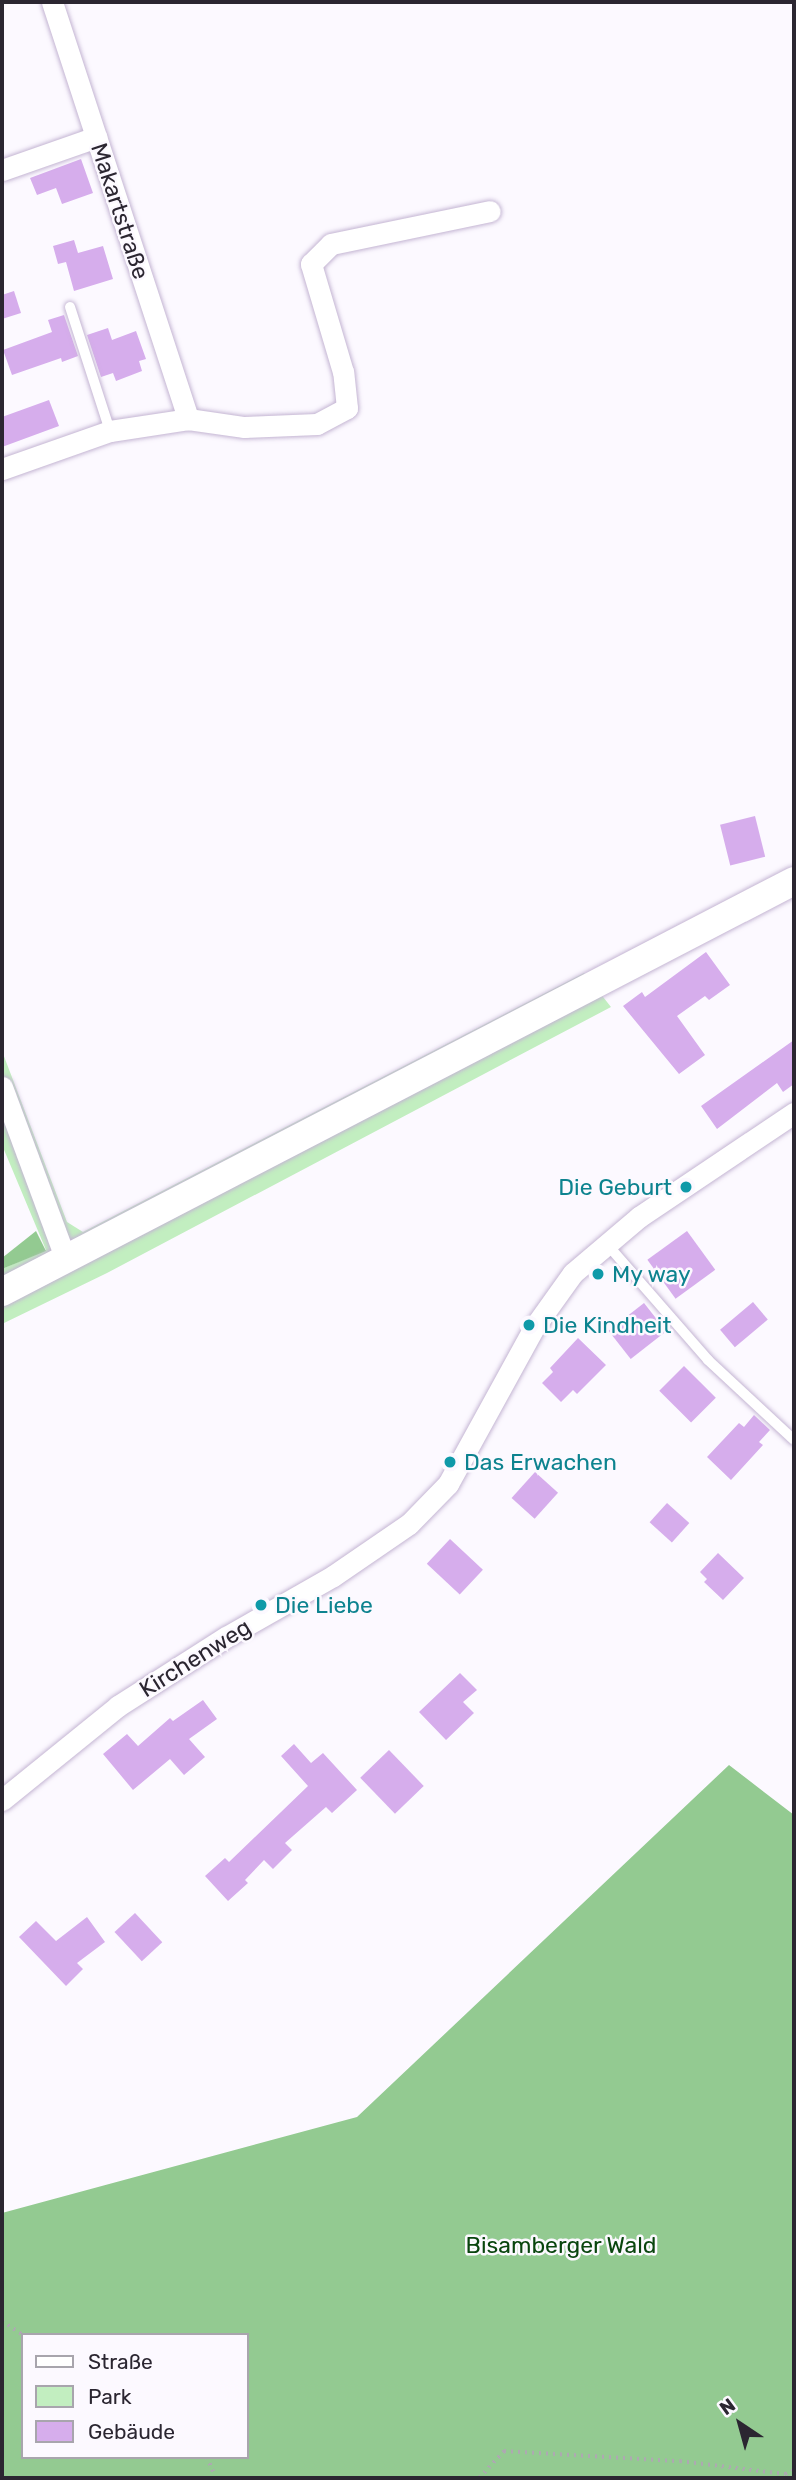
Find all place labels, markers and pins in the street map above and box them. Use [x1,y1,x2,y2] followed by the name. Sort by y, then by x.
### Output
[558,1173,672,1201] place label: Die Geburt
[678,1179,694,1195] marker: Die Geburt
[612,1260,692,1288] place label: My way
[590,1266,606,1282] marker: My way
[543,1311,671,1339] place label: Die Kindheit
[521,1317,537,1333] marker: Die Kindheit
[464,1448,617,1476] place label: Das Erwachen
[442,1454,458,1470] marker: Das Erwachen
[275,1591,373,1619] place label: Die Liebe
[253,1597,269,1613] marker: Die Liebe

